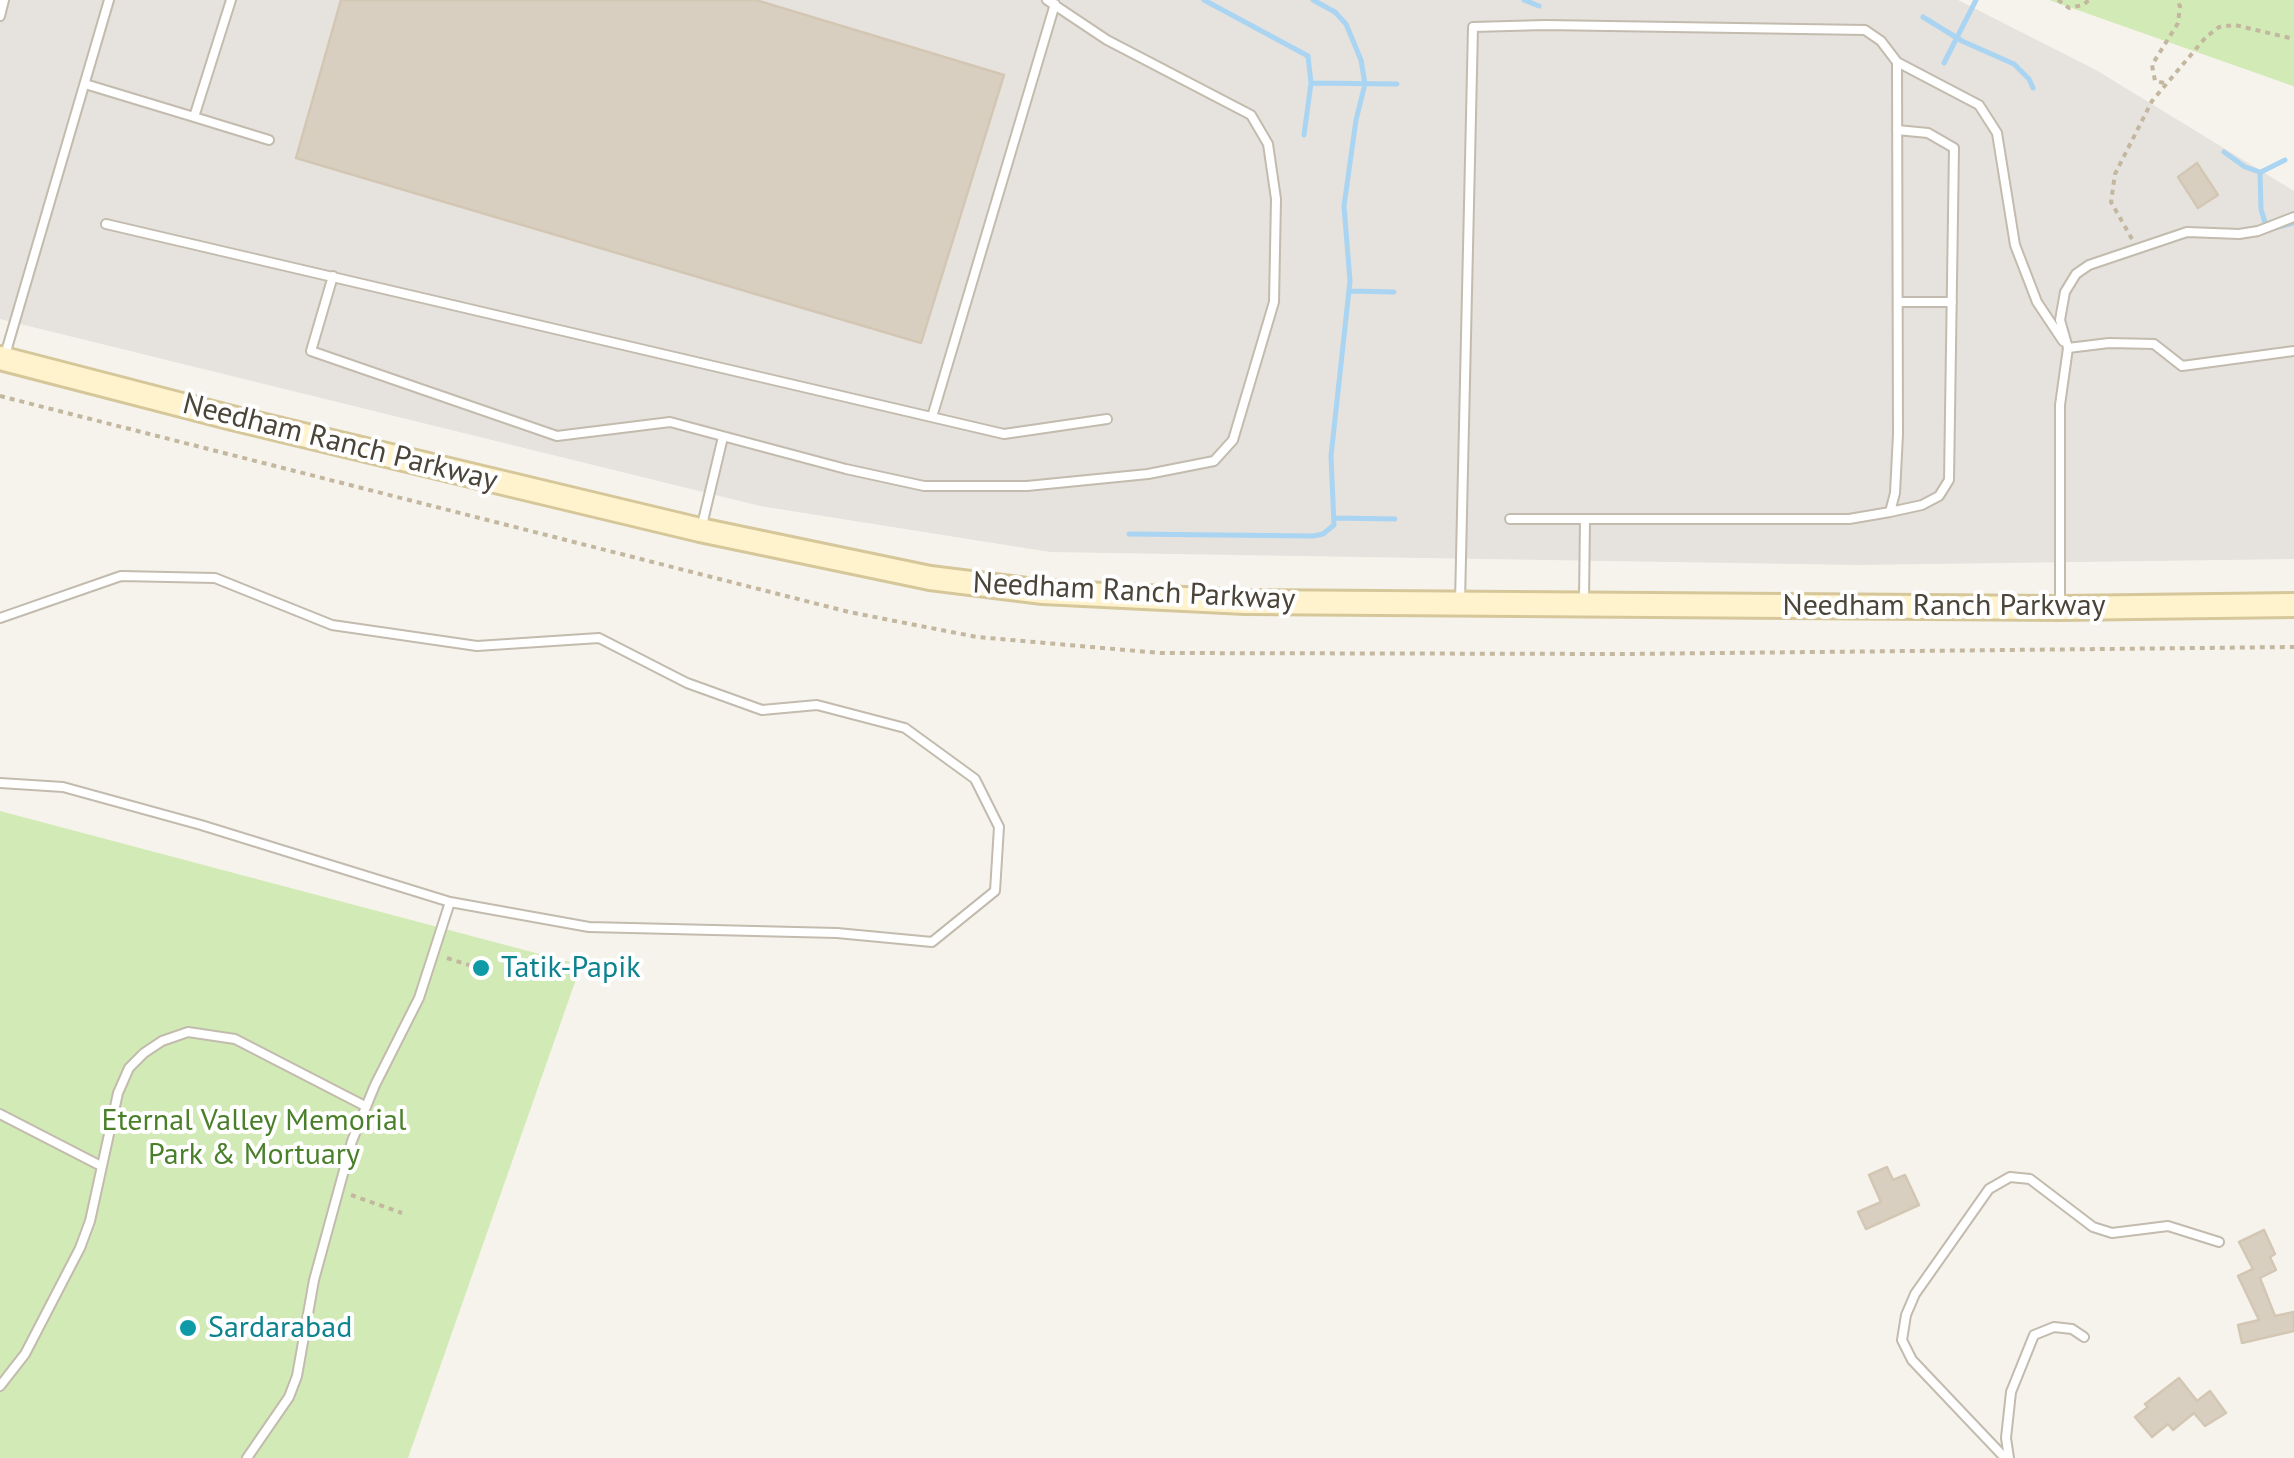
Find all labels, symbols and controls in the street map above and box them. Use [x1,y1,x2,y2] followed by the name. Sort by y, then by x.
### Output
[179,386,501,500] street label: Needham Ranch Parkway
[972,566,1296,618] street label: Needham Ranch Parkway
[1782,588,2106,624] street label: Needham Ranch Parkway
[501,950,641,986] place label: Tatik-Papik
[470,957,492,979] marker: Tatik-Papik
[101,1103,407,1174] park label: Eternal Valley Memorial Park & Mortuary
[208,1310,352,1346] place label: Sardarabad
[177,1317,199,1339] marker: Sardarabad

